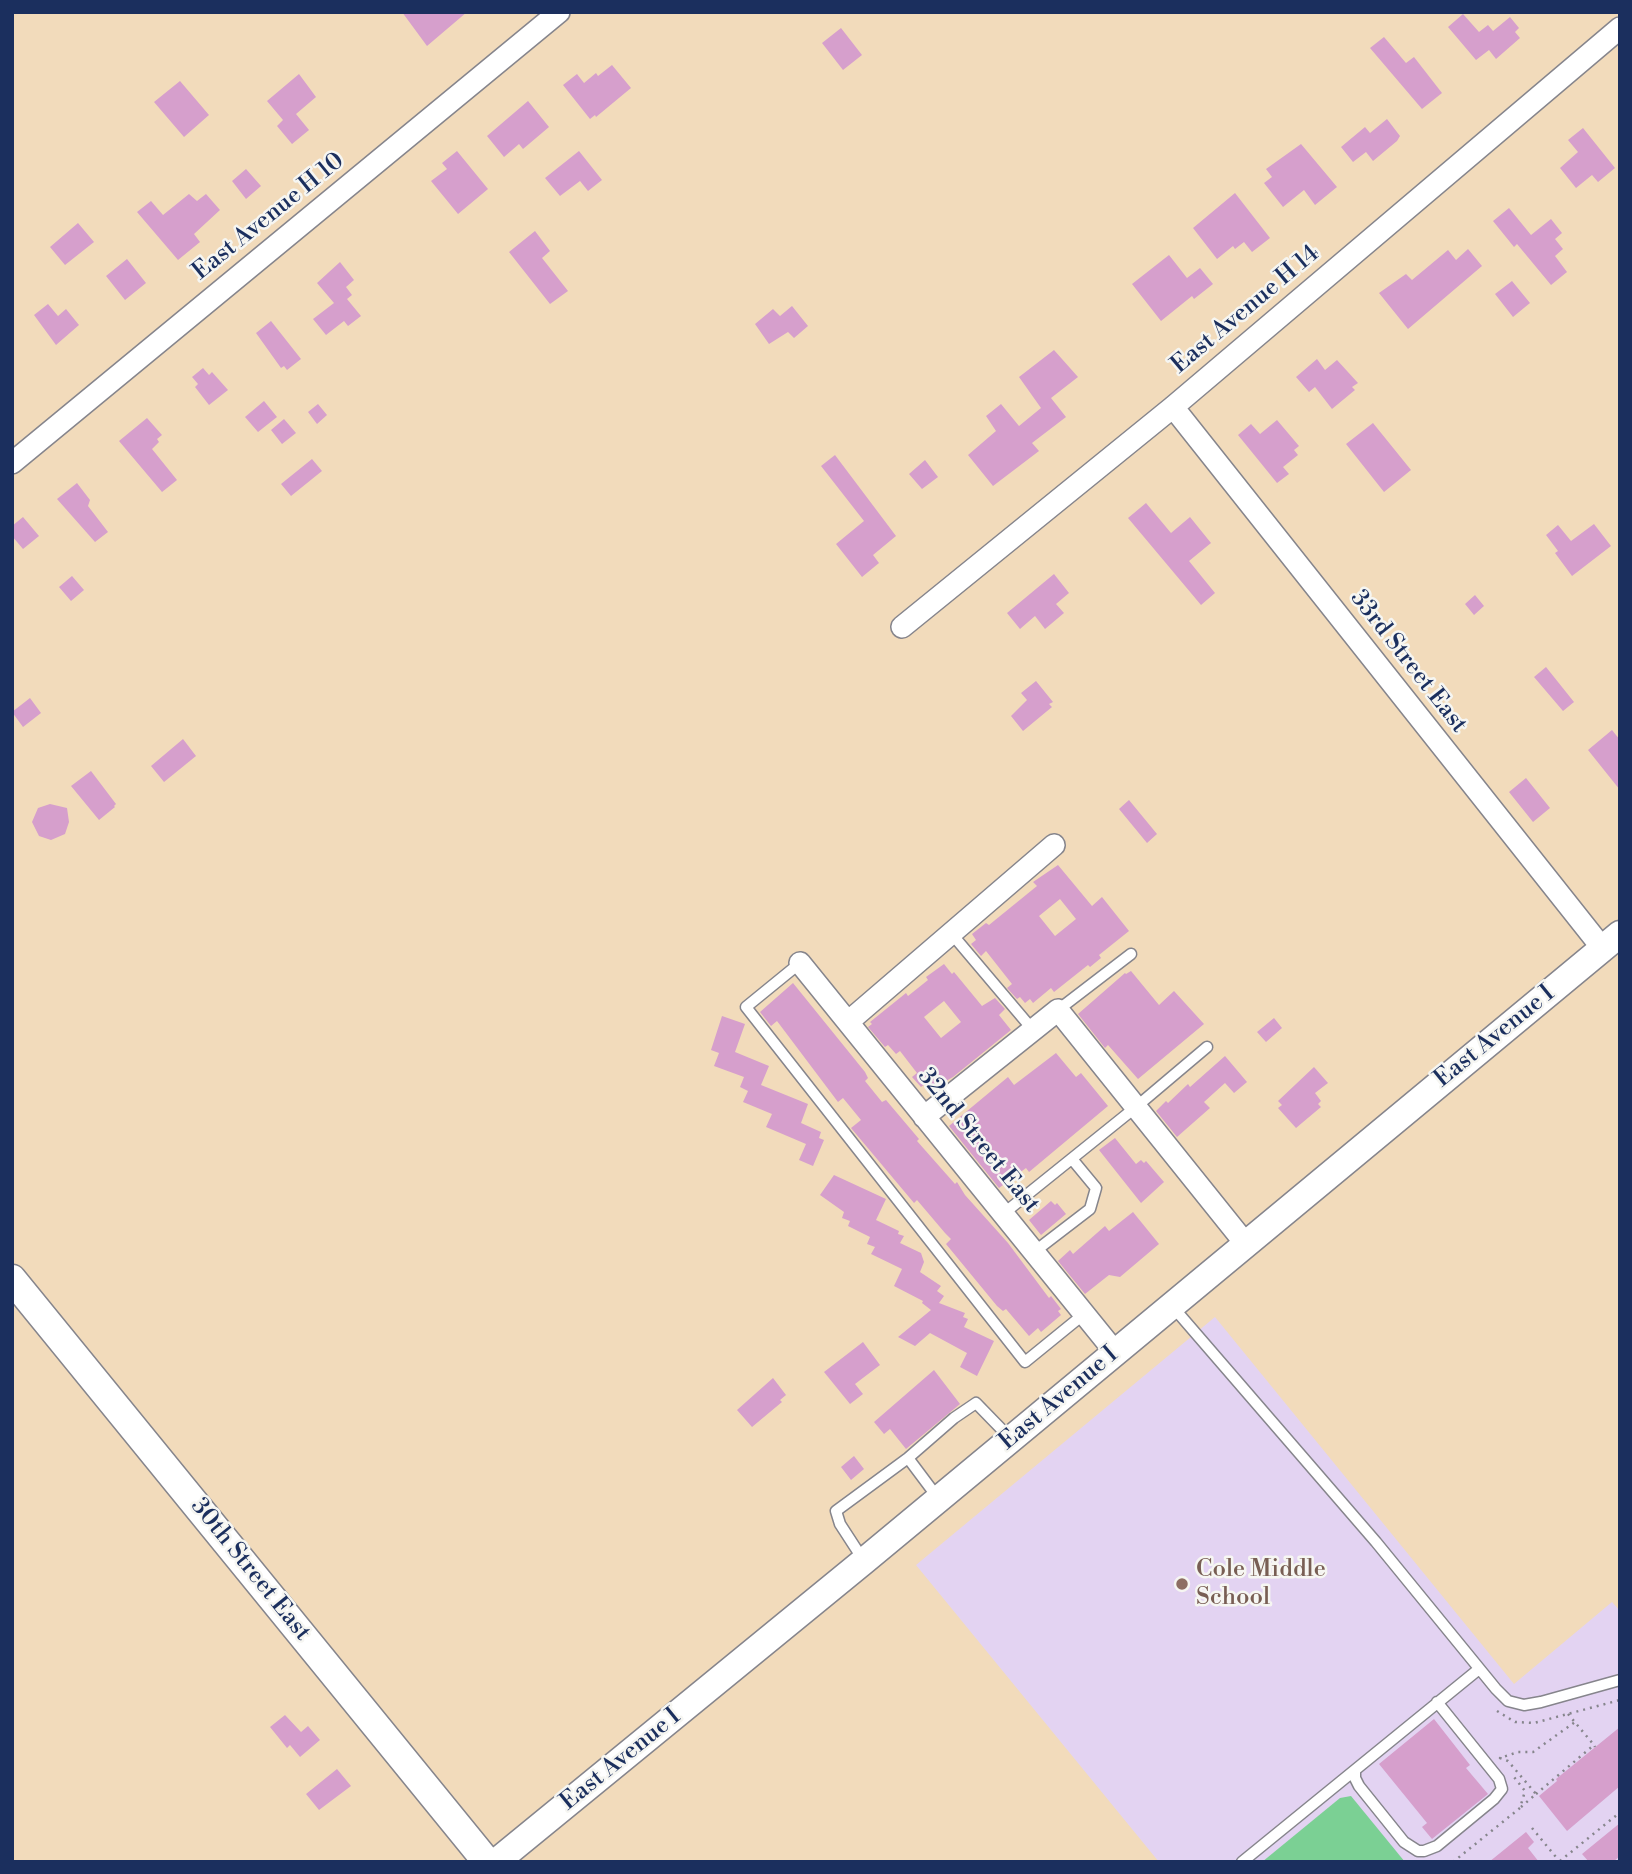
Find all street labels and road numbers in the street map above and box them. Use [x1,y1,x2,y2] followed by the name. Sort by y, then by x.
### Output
[187,147,351,287] street label: East Avenue H 10
[1166,240,1326,380] street label: East Avenue H 14
[1343,585,1473,739] street label: 33rd Street East
[1429,980,1561,1094] street label: East Avenue I
[911,1063,1045,1219] street label: 32nd Street East
[994,1341,1124,1457] street label: East Avenue I
[184,1493,316,1647] street label: 30th Street East
[555,1703,687,1817] street label: East Avenue I

